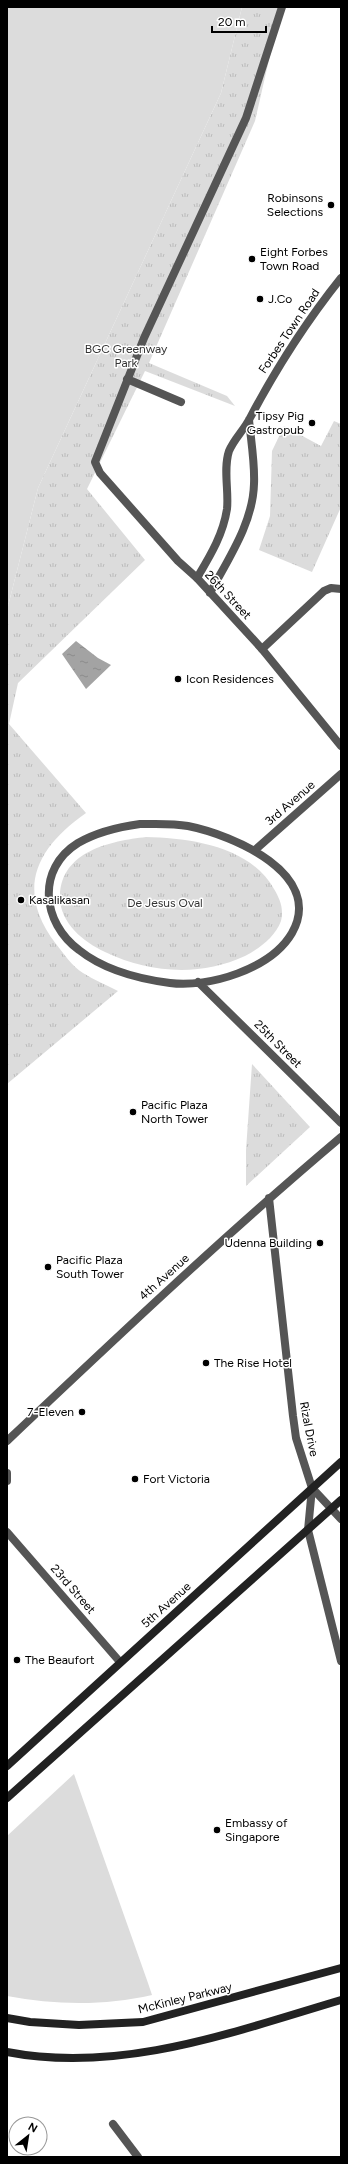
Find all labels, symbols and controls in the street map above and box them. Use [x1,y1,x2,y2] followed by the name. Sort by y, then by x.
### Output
[212,8,266,34] scale bar
[218,15,246,29] text: 20 m
[267,191,323,219] place label: Robinsons Selections
[326,200,336,210] marker: Robinsons Selections
[260,245,328,273] place label: Eight Forbes Town Road
[247,254,257,264] marker: Eight Forbes Town Road
[256,286,322,376] street label: Forbes Town Road
[268,292,292,306] place label: J.Co
[255,294,265,304] marker: J.Co
[85,342,168,370] park label: BGC Greenway Park
[247,409,304,437] place label: Tipsy Pig Gastropub
[307,418,317,428] marker: Tipsy Pig Gastropub
[202,568,254,623] street label: 26th Street
[186,672,274,686] place label: Icon Residences
[173,674,183,684] marker: Icon Residences
[262,777,318,828] street label: 3rd Avenue
[29,893,90,907] place label: Kasalikasan
[16,895,26,905] marker: Kasalikasan
[127,896,203,910] park label: De Jesus Oval
[251,1017,305,1071] street label: 25th Street
[141,1098,208,1126] place label: Pacific Plaza North Tower
[128,1107,138,1117] marker: Pacific Plaza North Tower
[224,1236,312,1250] place label: Udenna Building
[315,1238,325,1248] marker: Udenna Building
[136,1251,192,1303] street label: 4th Avenue
[56,1253,124,1281] place label: Pacific Plaza South Tower
[43,1262,53,1272] marker: Pacific Plaza South Tower
[214,1356,292,1370] place label: The Rise Hotel
[201,1358,211,1368] marker: The Rise Hotel
[297,1400,321,1458] street label: Rizal Drive
[27,1405,74,1419] place label: 7-Eleven
[77,1407,87,1417] marker: 7-Eleven
[143,1472,210,1486] place label: Fort Victoria
[130,1474,140,1484] marker: Fort Victoria
[48,1561,99,1617] street label: 23rd Street
[138,1579,194,1631] street label: 5th Avenue
[25,1653,95,1667] place label: The Beaufort
[12,1655,22,1665] marker: The Beaufort
[225,1816,288,1844] place label: Embassy of Singapore
[212,1825,222,1835] marker: Embassy of Singapore
[137,1979,234,2016] street label: McKinley Parkway
[8,2116,48,2156] north arrow
[26,2120,40,2136] text: N

